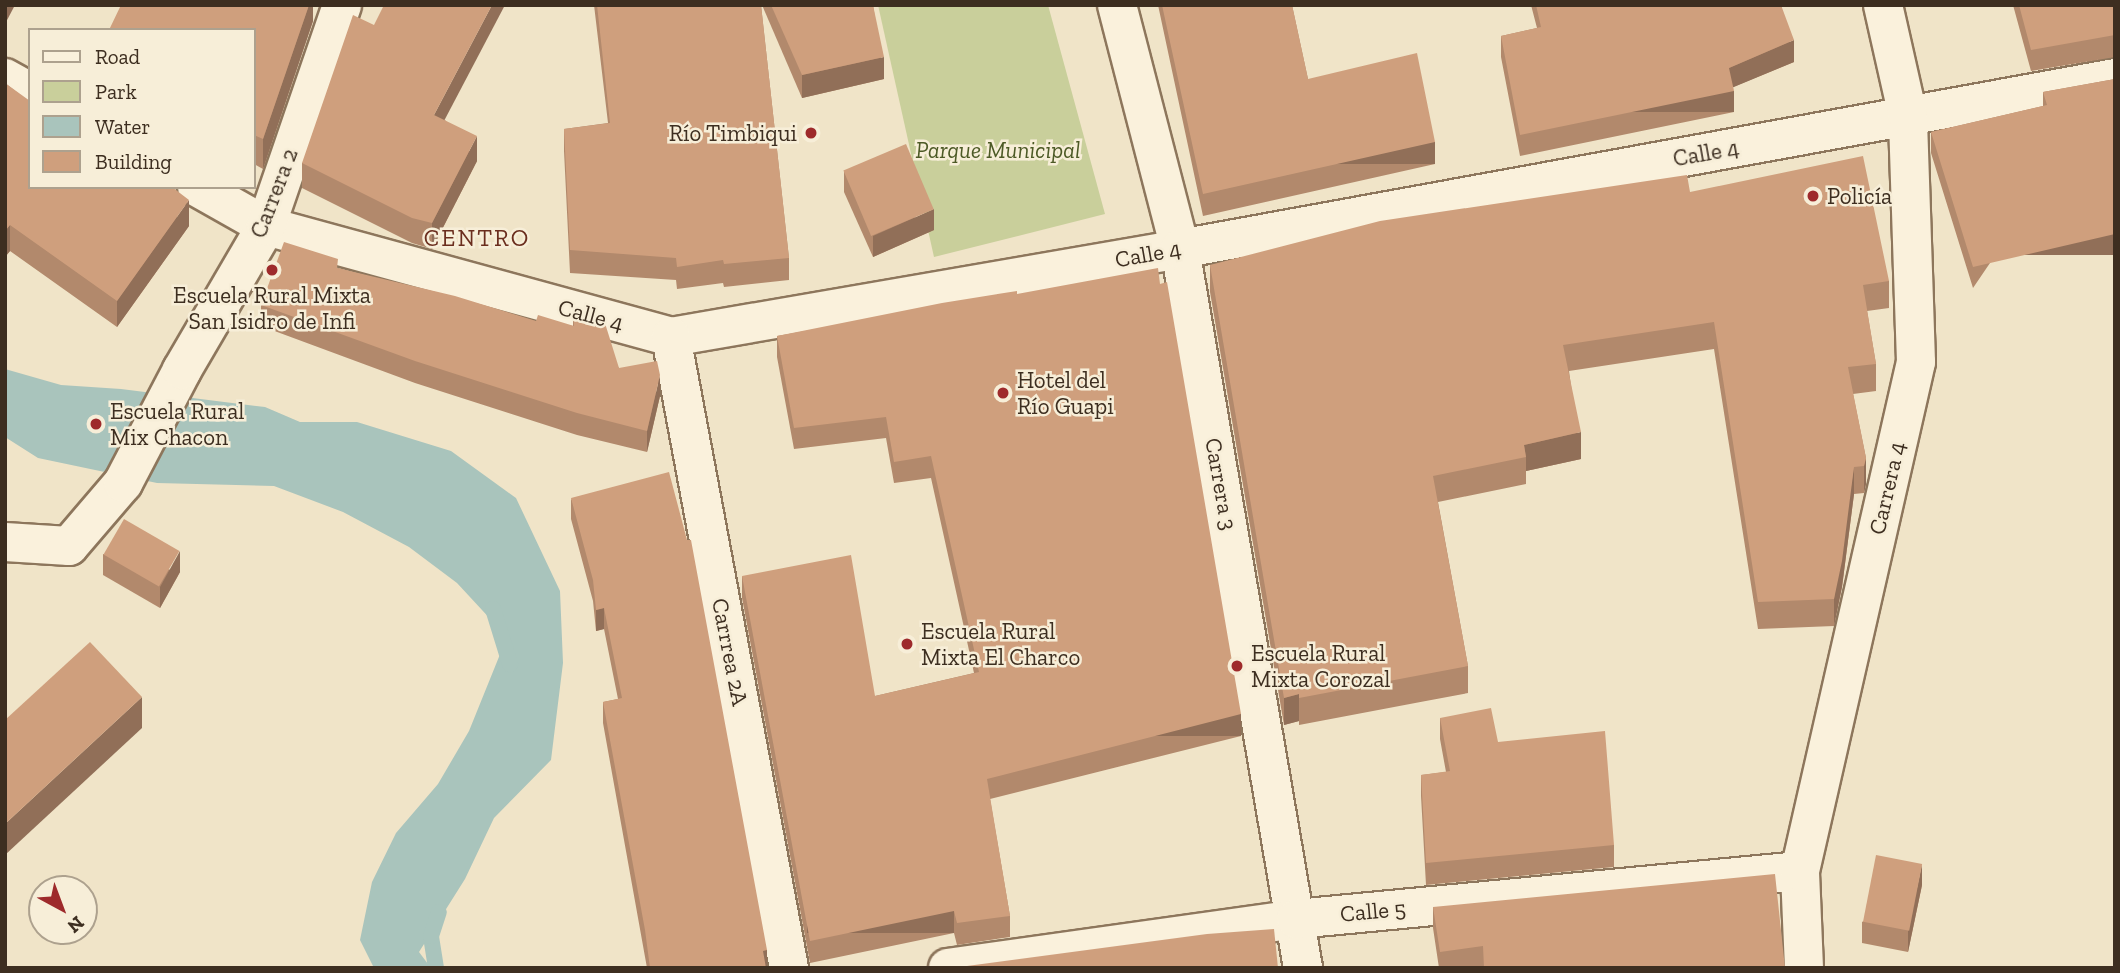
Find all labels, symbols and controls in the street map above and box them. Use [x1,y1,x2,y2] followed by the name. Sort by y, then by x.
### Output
[28,28,256,189] legend
[95,44,140,69] text: Road
[95,79,137,104] text: Park
[95,114,150,139] text: Water
[668,119,797,147] place label: Río Timbiqui
[803,125,819,141] marker: Río Timbiqui
[1671,134,1741,172] street label: Calle 4
[916,136,1080,164] park label: Parque Municipal
[244,144,304,242] street label: Carrera 2
[95,149,172,174] text: Building
[1827,182,1892,210] place label: Policía
[1805,188,1821,204] marker: Policía
[425,224,529,252] district label: CENTRO
[1113,235,1183,273] street label: Calle 4
[264,262,280,278] marker: Escuela Rural Mixta San Isidro de Infi
[173,281,371,335] place label: Escuela Rural Mixta San Isidro de Infi
[555,293,627,337] street label: Calle 4
[1017,366,1114,420] place label: Hotel del Río Guapi
[995,385,1011,401] marker: Hotel del Río Guapi
[110,397,244,451] place label: Escuela Rural Mix Chacon
[88,416,104,432] marker: Escuela Rural Mix Chacon
[1199,436,1243,532] street label: Carrera 3
[1863,439,1911,537] street label: Carrera 4
[706,596,754,708] street label: Carrrea 2A
[921,617,1080,671] place label: Escuela Rural Mixta El Charco
[899,636,915,652] marker: Escuela Rural Mixta El Charco
[1251,639,1390,693] place label: Escuela Rural Mixta Corozal
[1229,658,1245,674] marker: Escuela Rural Mixta Corozal
[28,875,98,945] north arrow
[1339,894,1407,928] street label: Calle 5
[63,911,89,938] text: N

